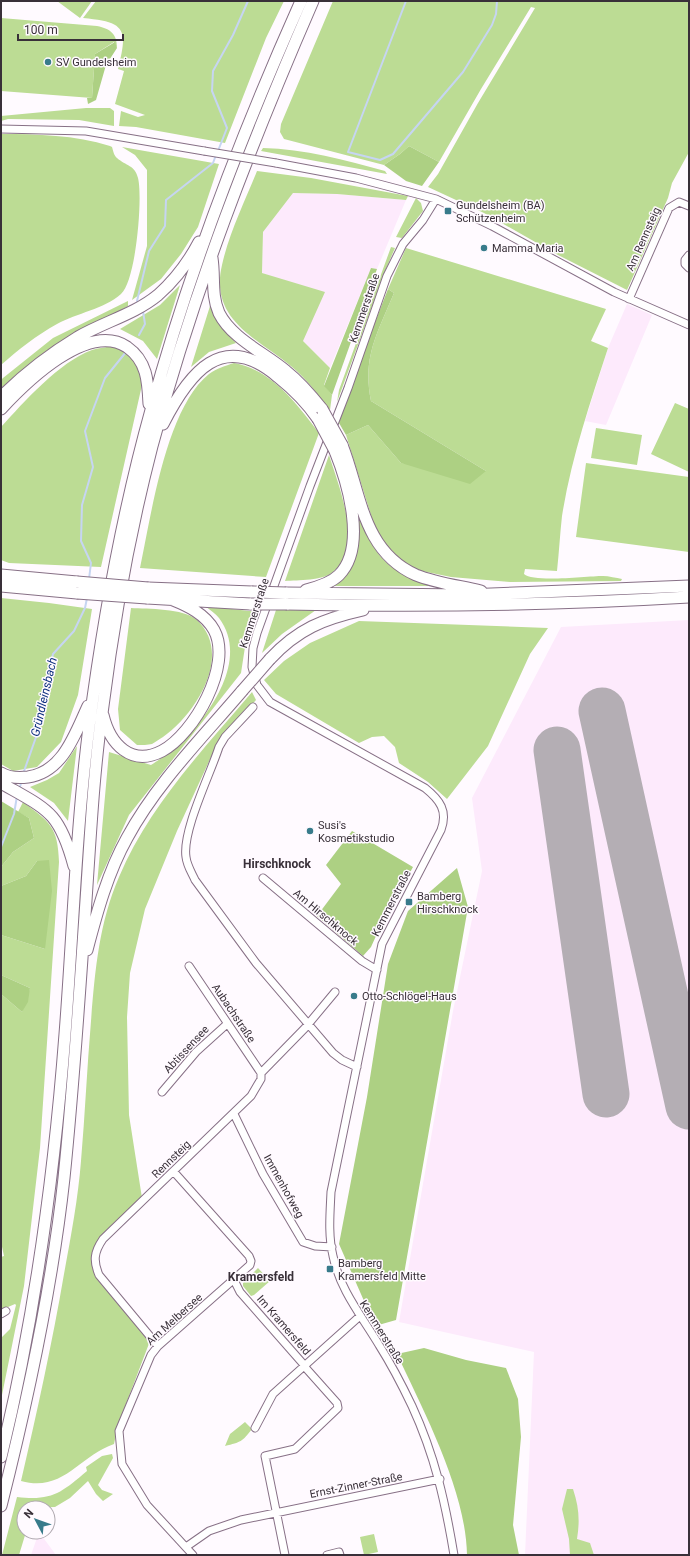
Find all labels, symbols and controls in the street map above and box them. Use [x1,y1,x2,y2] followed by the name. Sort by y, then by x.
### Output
[18,16,123,42] scale bar
[24,23,58,37] text: 100 m
[56,56,137,69] place label: SV Gundelsheim
[43,57,53,67] marker: SV Gundelsheim
[456,199,545,225] place label: Gundelsheim (BA) Schützenheim
[624,205,663,273] street label: Am Rennsteig
[443,206,453,216] marker: Gundelsheim (BA) Schützenheim
[492,242,564,255] place label: Mamma Maria
[479,243,489,253] marker: Mamma Maria
[347,272,382,345] street label: Kemmerstraße
[237,576,272,650] street label: Kemmerstraße
[28,656,60,738] water label: Gründleinsbach
[318,819,395,845] place label: Susi's Kosmetikstudio
[305,826,315,836] marker: Susi's Kosmetikstudio
[243,857,311,871] district label: Hirschknock
[369,868,414,939] street label: Kemmerstraße
[291,887,361,949] street label: Am Hirschknock
[417,890,478,916] place label: Bamberg Hirschknock
[404,897,414,907] marker: Bamberg Hirschknock
[209,981,258,1045] street label: Aubachstraße
[362,990,457,1003] place label: Otto-Schlögel-Haus
[349,991,359,1001] marker: Otto-Schlögel-Haus
[161,1023,212,1076] street label: Abtissensee
[149,1138,193,1181] street label: Rennsteig
[261,1152,306,1220] street label: Immenhofweg
[338,1257,426,1283] place label: Bamberg Kramersfeld Mitte
[325,1264,335,1274] marker: Bamberg Kramersfeld Mitte
[228,1270,294,1284] district label: Kramersfeld
[144,1291,205,1348] street label: Am Melbersee
[254,1293,313,1358] street label: Im Kramersfeld
[357,1298,406,1367] street label: Kemmerstraße
[309,1470,404,1501] street label: Ernst-Zinner-Straße
[16,1500,56,1540] north arrow
[21,1506,36,1521] text: N

